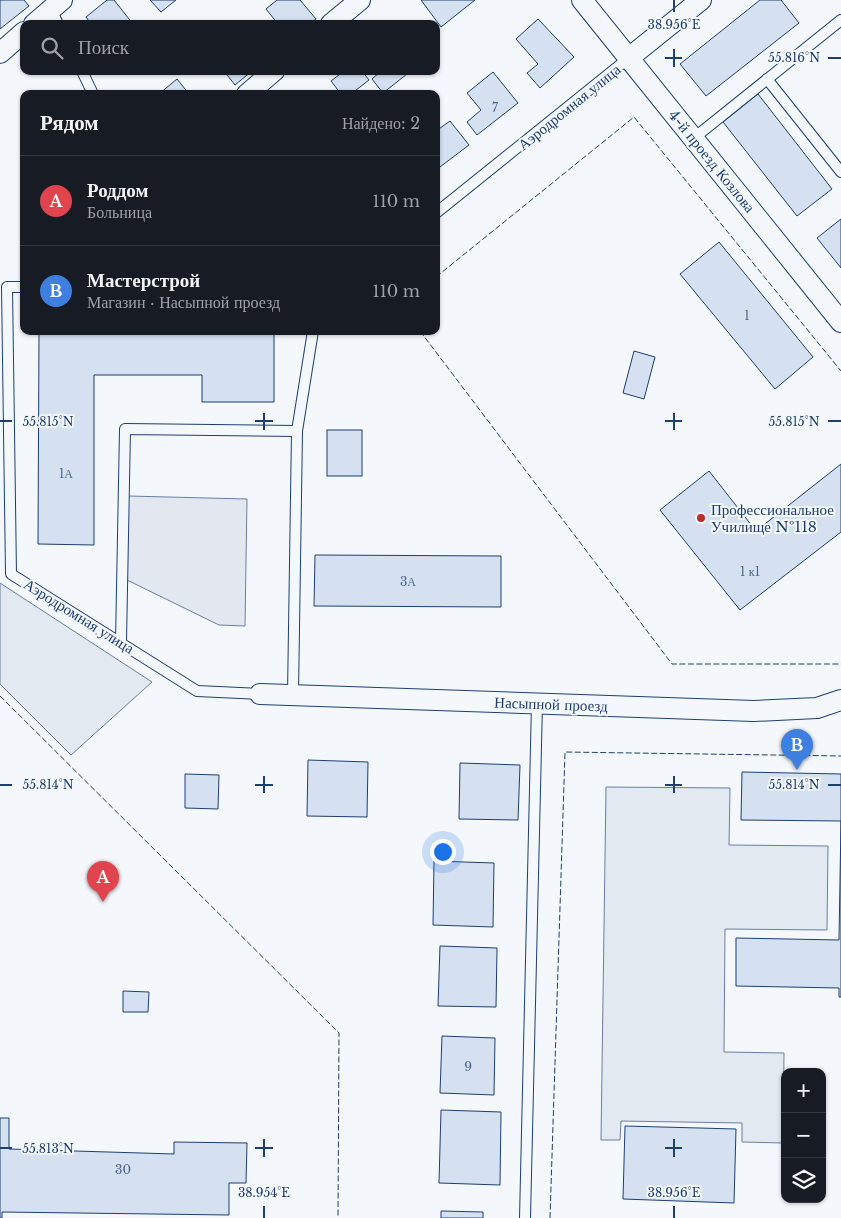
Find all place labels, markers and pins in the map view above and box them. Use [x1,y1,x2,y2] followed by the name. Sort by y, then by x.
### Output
[711,500,834,536] place label: Профессиональное Училище №118
[695,512,707,524] marker: Профессиональное Училище №118
[781,729,813,770] pin: B
[87,861,119,902] pin: A

